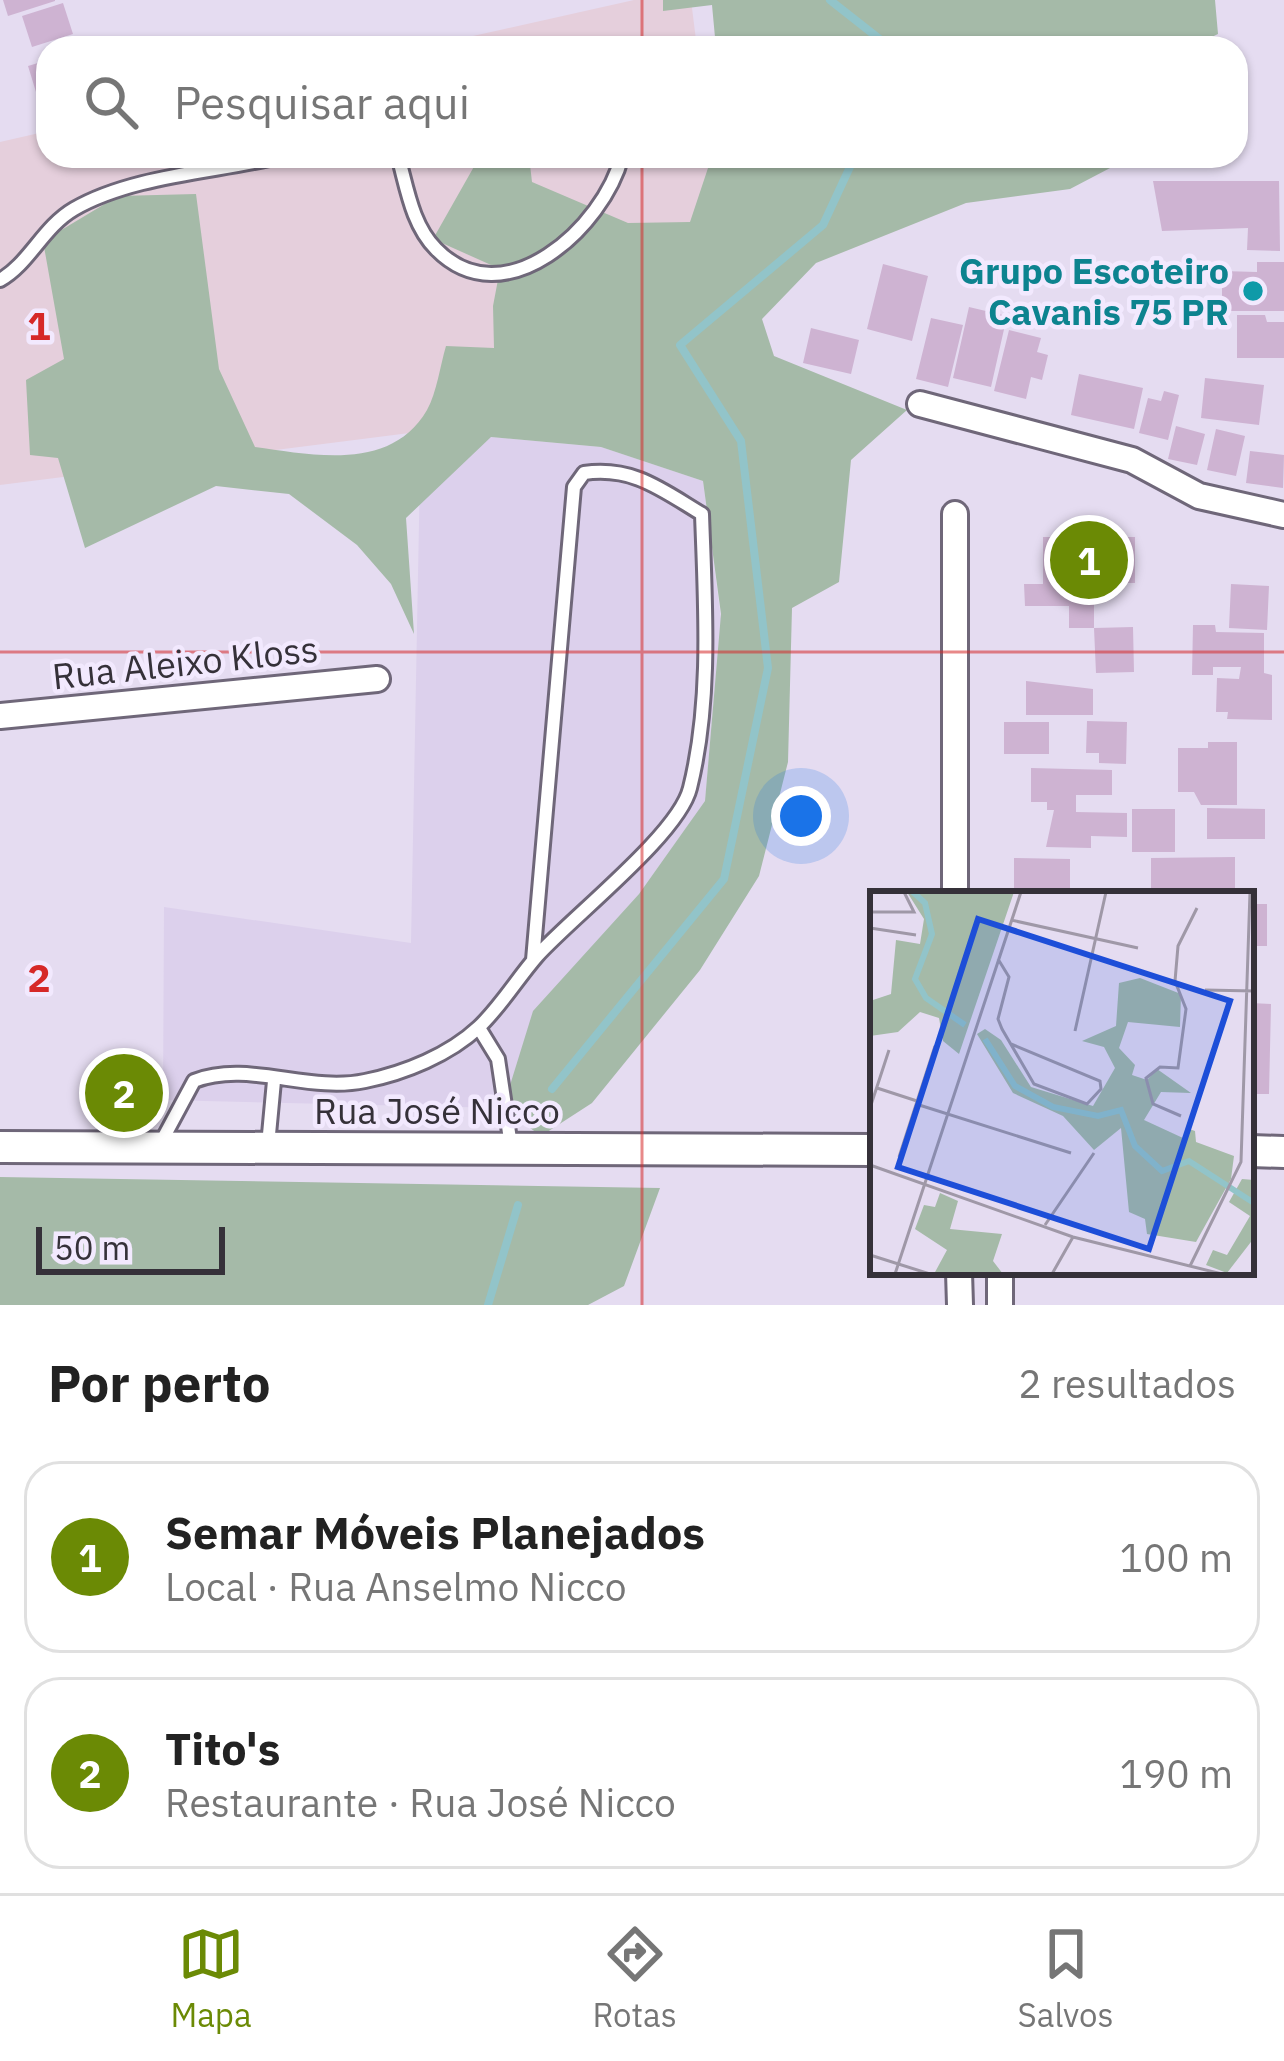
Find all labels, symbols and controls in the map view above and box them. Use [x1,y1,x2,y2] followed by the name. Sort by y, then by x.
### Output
[36,36,1248,168] search box
[78,69,144,135] icon: search
[174,73,470,131] text: Pesquisar aqui
[959,247,1229,335] place label: Grupo Escoteiro Cavanis 75 PR
[1240,278,1266,304] marker: Grupo Escoteiro Cavanis 75 PR
[27,300,51,351] text: 1
[1050,515,1128,605] pin: 1
[50,625,320,699] street label: Rua Aleixo Kloss
[771,786,831,846] your location
[870,891,1254,1275] inset map
[27,952,51,1003] text: 2
[85,1048,163,1138] pin: 2
[314,1087,560,1134] street label: Rua José Nicco
[36,1221,225,1274] scale bar
[54,1226,130,1269] text: 50 m
[48,1350,270,1416] text: Por perto
[1018,1358,1236,1409] text: 2 resultados
[165,1503,705,1561] text: Semar Móveis Planejados
[78,1532,102,1583] text: 1
[1120,1532,1233,1583] text: 100 m
[165,1561,627,1612] text: Local · Rua Anselmo Nicco
[165,1719,280,1777] text: Tito's
[78,1748,102,1799] text: 2
[1120,1748,1233,1799] text: 190 m
[165,1777,676,1828] text: Restaurante · Rua José Nicco
[170,1921,252,2036] tab: Mapa
[592,1921,677,2036] tab: Rotas
[1018,1921,1114,2036] tab: Salvos

